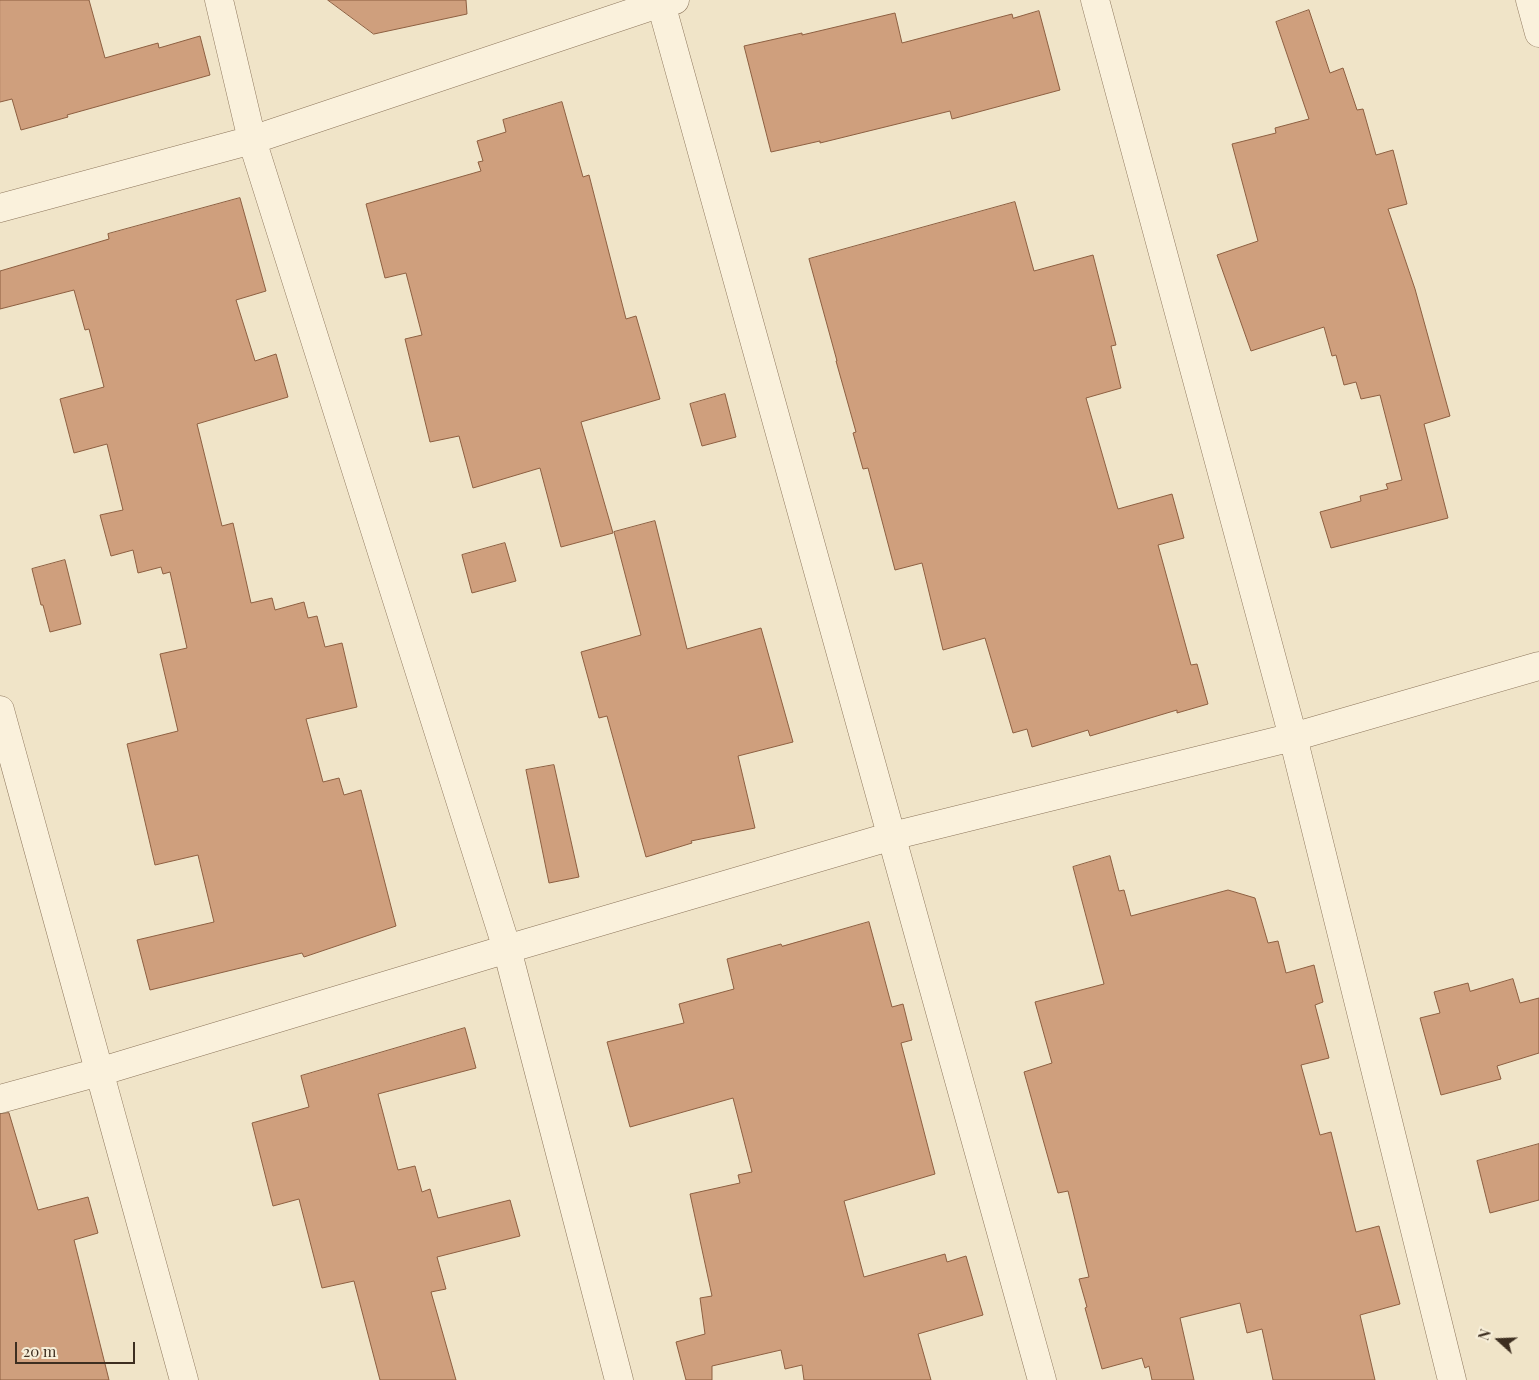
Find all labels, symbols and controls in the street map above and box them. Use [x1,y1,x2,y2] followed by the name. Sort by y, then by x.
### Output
[1474,1315,1524,1365] north arrow
[1474,1327,1495,1343] text: N
[18,1332,138,1364] scale bar
[23,1341,56,1361] text: 20 m

